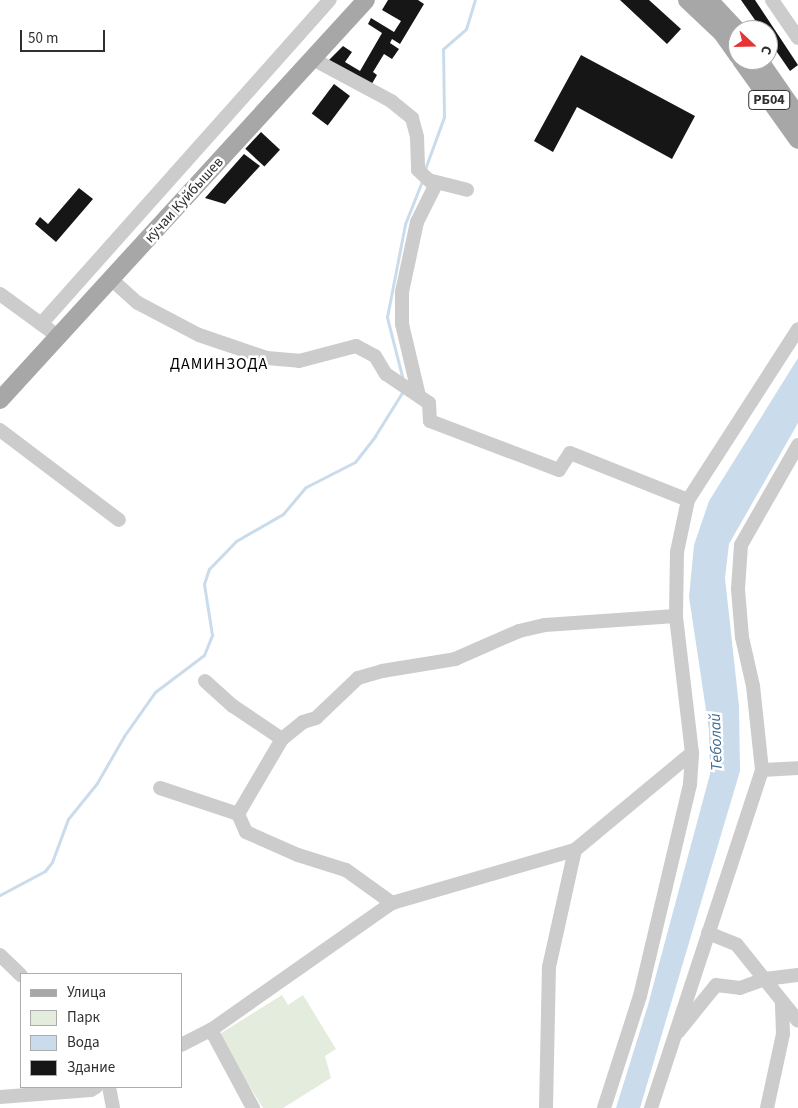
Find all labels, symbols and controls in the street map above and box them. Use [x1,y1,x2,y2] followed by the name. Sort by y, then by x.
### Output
[22,20,108,52] scale bar
[728,20,778,70] north arrow
[28,28,58,49] text: 50 m
[755,43,777,57] text: С
[748,88,790,112] road number: РБ04
[141,153,227,247] street label: кӯчаи Куйбышев
[169,354,269,374] district label: ДАМИНЗОДА
[705,713,727,771] water label: Теболай
[20,973,182,1088] legend
[67,982,106,1003] text: Улица
[67,1007,100,1028] text: Парк
[67,1032,100,1053] text: Вода
[67,1057,115,1078] text: Здание

